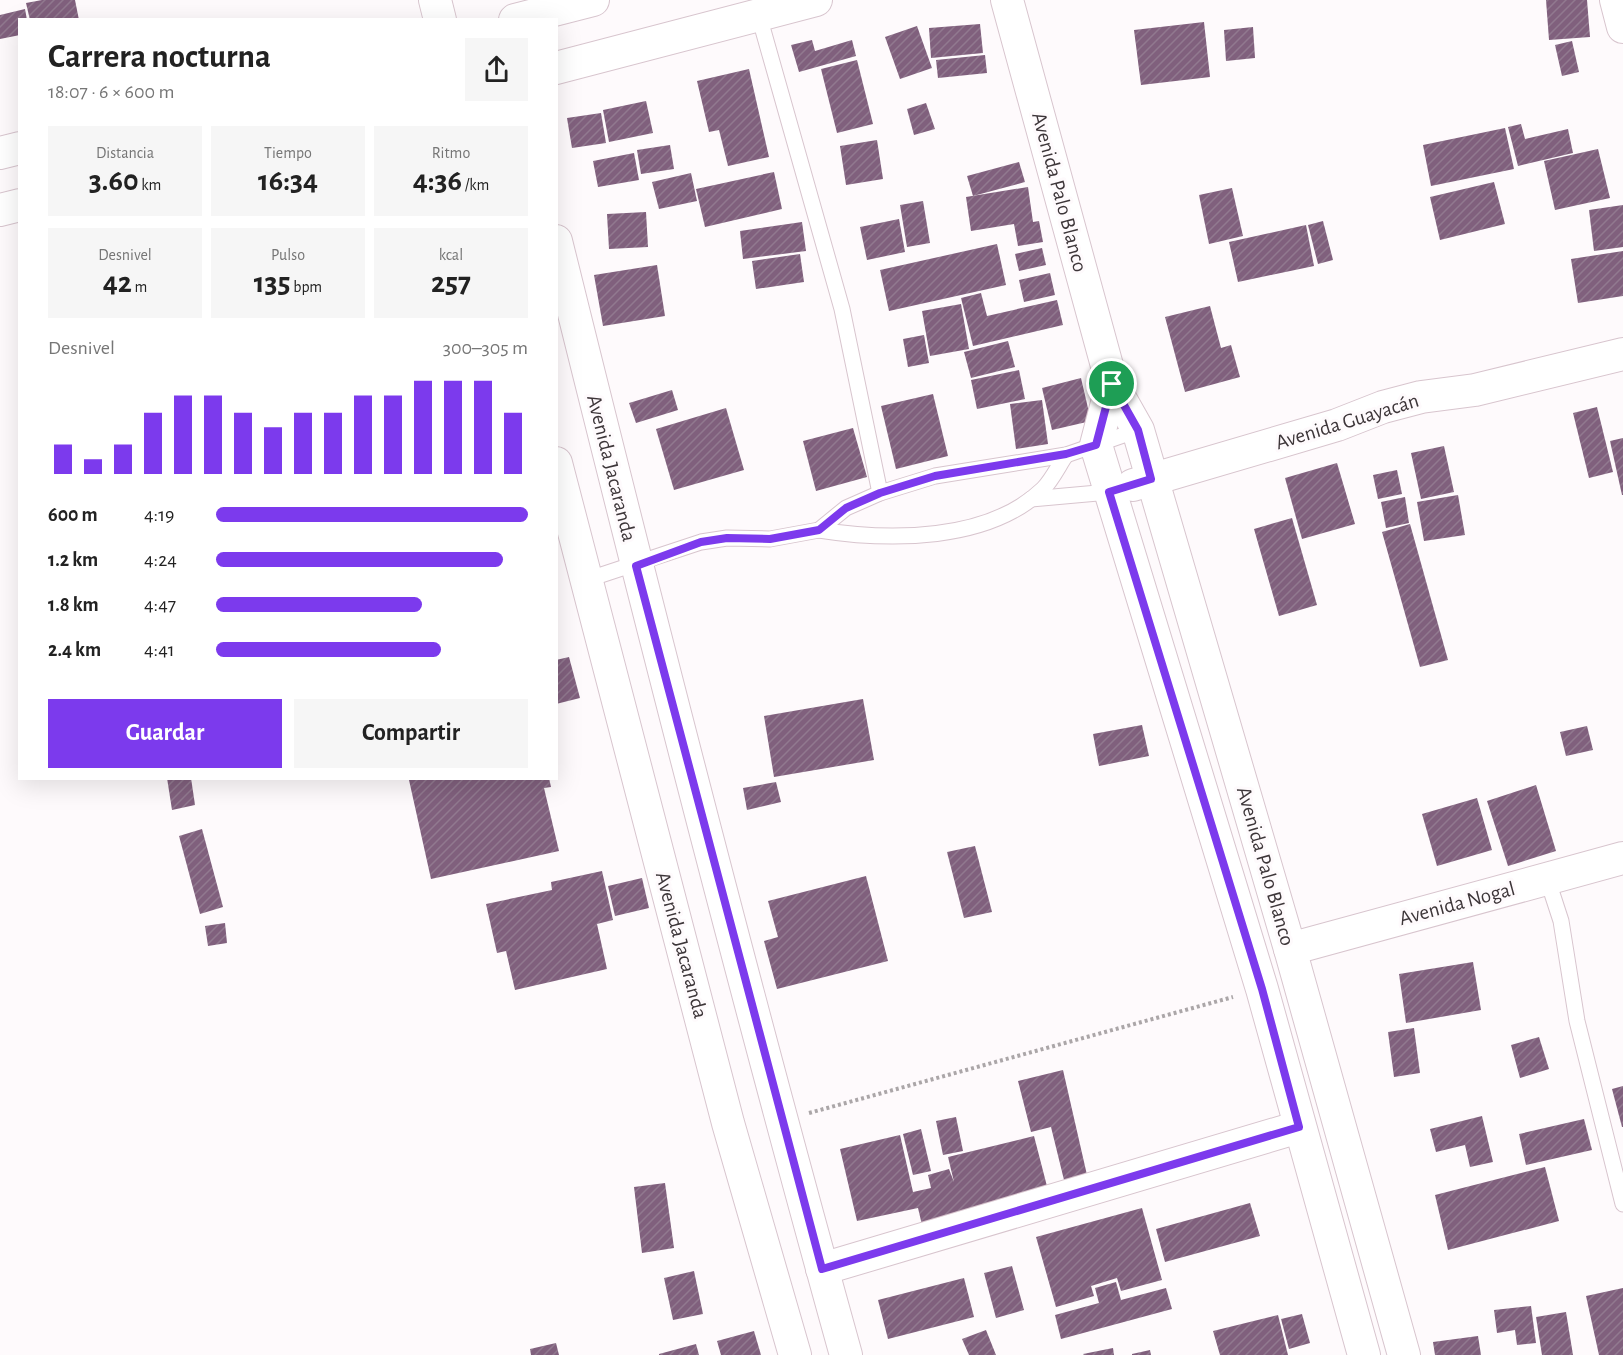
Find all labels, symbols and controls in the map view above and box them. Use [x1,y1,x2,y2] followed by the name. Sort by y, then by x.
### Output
[465,38,528,101] button: share
[48,41,271,74] text: Carrera nocturna
[48,82,174,102] text: 18:07 · 6 × 600 m
[1028,110,1091,274] street label: Avenida Palo Blanco
[96,145,154,161] text: Distancia
[264,145,312,161] text: Tiempo
[432,145,470,161] text: Ritmo
[89,166,139,196] text: 3.60
[258,166,318,196] text: 16:34
[413,166,462,196] text: 4:36
[139,177,161,193] text: km
[462,177,489,193] text: /km
[98,247,152,263] text: Desnivel
[271,247,305,263] text: Pulso
[439,247,463,263] text: kcal
[103,268,132,298] text: 42
[254,268,291,298] text: 135
[431,268,471,298] text: 257
[132,279,147,295] text: m
[291,279,322,295] text: bpm
[48,338,115,358] text: Desnivel
[443,338,528,358] text: 300–305 m
[1086,358,1137,409] pin
[1095,367,1128,400] icon: arrive
[1273,390,1421,453] street label: Avenida Guayacán
[583,393,640,544] street label: Avenida Jacaranda
[48,505,98,525] text: 600 m
[144,505,174,525] text: 4:19
[48,550,98,570] text: 1.2 km
[144,550,177,570] text: 4:24
[48,595,99,615] text: 1.8 km
[144,595,176,615] text: 4:47
[48,640,101,660] text: 2.4 km
[144,640,175,660] text: 4:41
[48,699,282,768] button: Guardar
[294,699,528,768] button: Compartir
[1233,784,1298,948] street label: Avenida Palo Blanco
[652,870,711,1021] street label: Avenida Jacaranda
[1397,878,1517,929] street label: Avenida Nogal

